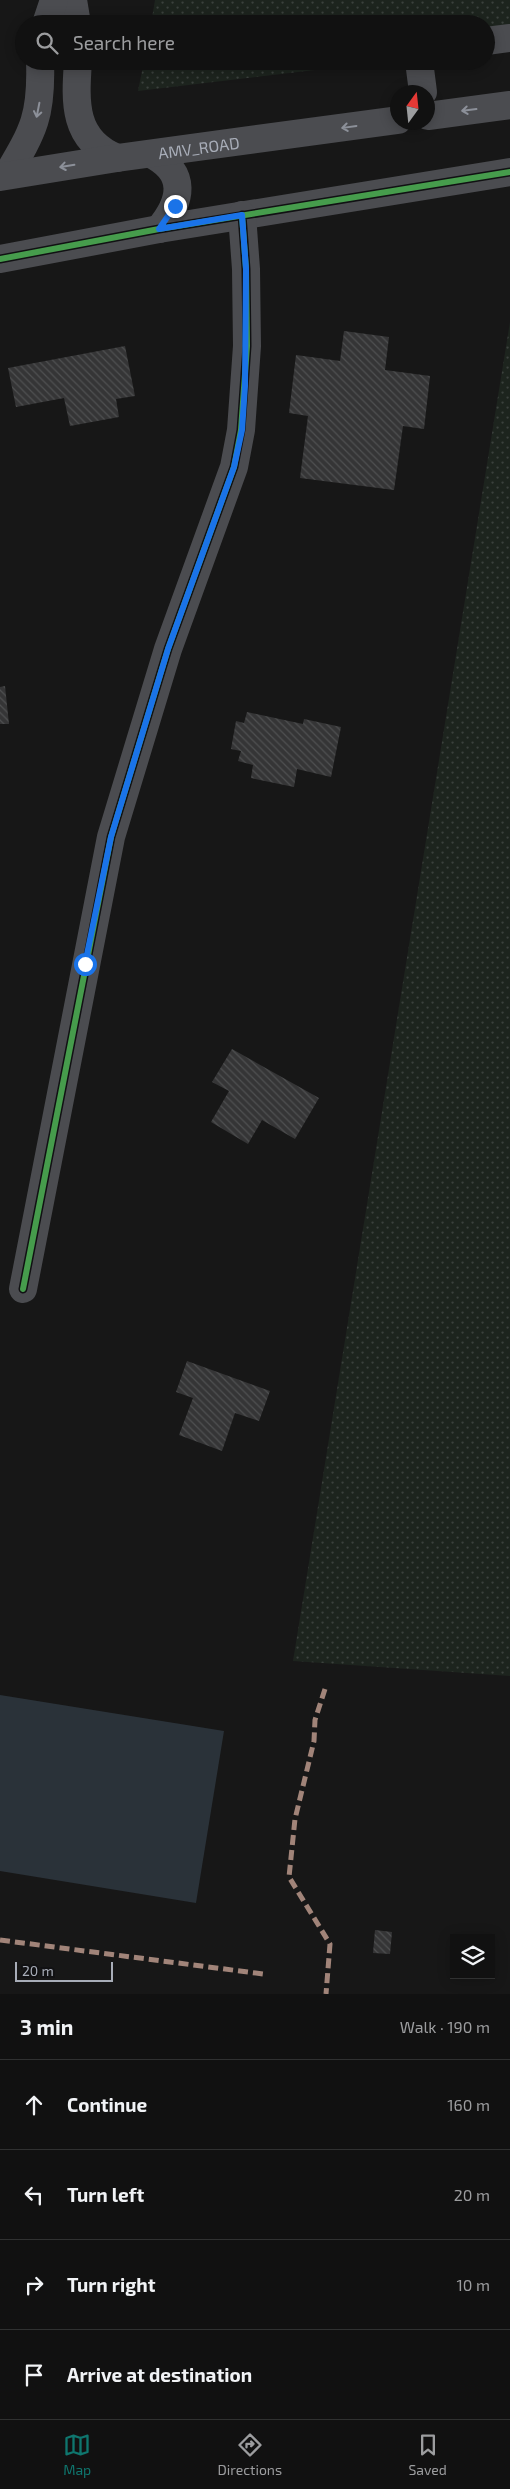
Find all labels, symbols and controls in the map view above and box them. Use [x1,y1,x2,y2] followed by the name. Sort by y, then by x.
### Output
[15,15,495,70] search box
[33,29,61,57] icon: search
[73,31,175,54] text: Search here
[390,85,435,130] north arrow
[33,101,42,117] one-way arrow
[461,106,477,116] one-way arrow
[342,122,358,132] one-way arrow
[157,132,241,162] street label: AMV_ROAD
[59,161,75,171] one-way arrow
[164,195,187,218] route end
[74,953,97,976] route start
[450,1934,495,1979] map controls
[450,1934,495,1979] button: layers
[15,1959,112,1982] scale bar
[22,1962,54,1979] text: 20 m
[20,2014,73,2039] text: 3 min
[400,2017,490,2036] text: Walk · 190 m
[20,2091,48,2119] icon: ahead
[67,2093,147,2116] text: Continue
[447,2095,490,2114] text: 160 m
[20,2181,48,2209] icon: left
[67,2183,144,2206] text: Turn left
[454,2185,490,2204] text: 20 m
[20,2271,48,2299] icon: right
[67,2273,155,2296] text: Turn right
[456,2275,490,2294] text: 10 m
[20,2361,48,2389] icon: arrive
[67,2363,252,2386] text: Arrive at destination
[63,2431,91,2478] tab: Map
[218,2431,282,2478] tab: Directions
[408,2431,447,2478] tab: Saved

